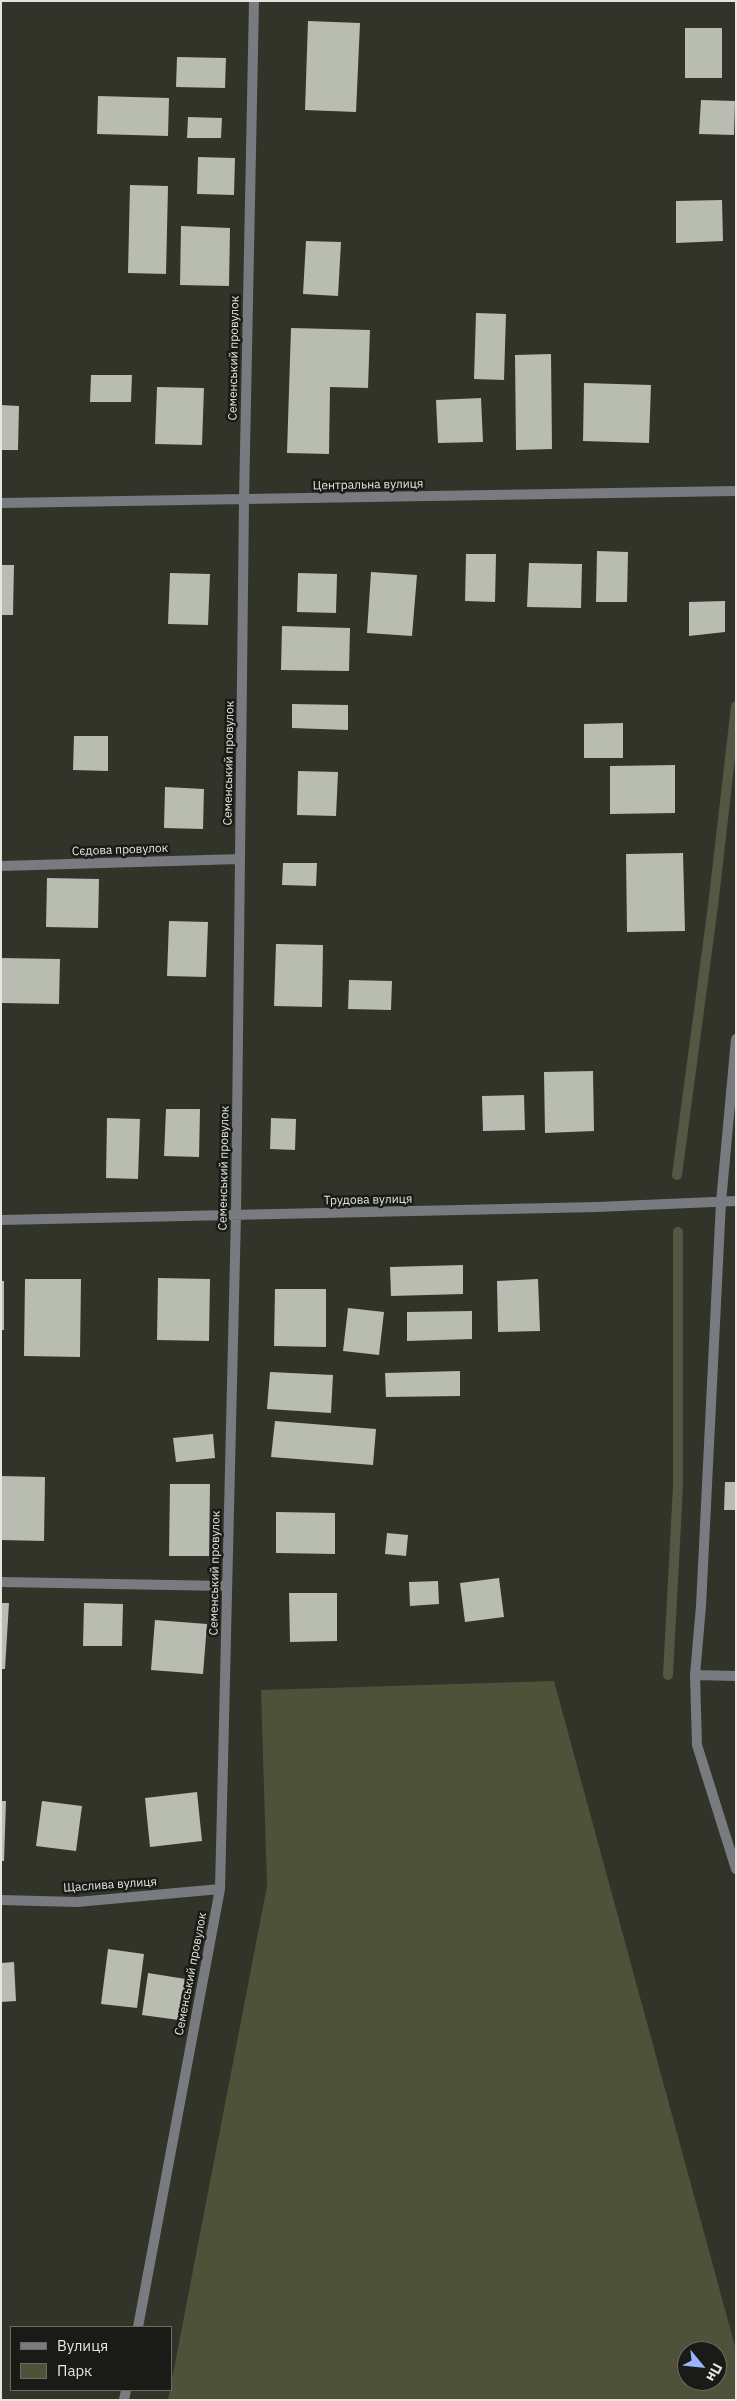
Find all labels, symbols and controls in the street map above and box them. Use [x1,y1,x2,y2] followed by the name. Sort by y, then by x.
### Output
[226,295,242,421] street label: Семенський провулок
[313,477,423,493] street label: Центральна вулиця
[221,700,237,826] street label: Семенський провулок
[72,841,168,859] street label: Сєдова провулок
[216,1105,232,1231] street label: Семенський провулок
[324,1192,412,1208] street label: Трудова вулиця
[207,1510,223,1636] street label: Семенський провулок
[63,1875,157,1895] street label: Щаслива вулиця
[172,1911,210,2037] street label: Семенський провулок
[10,2326,172,2391] legend
[57,2336,108,2355] text: Вулиця
[677,2341,727,2391] north arrow
[702,2360,727,2385] text: Пн
[57,2361,92,2380] text: Парк

